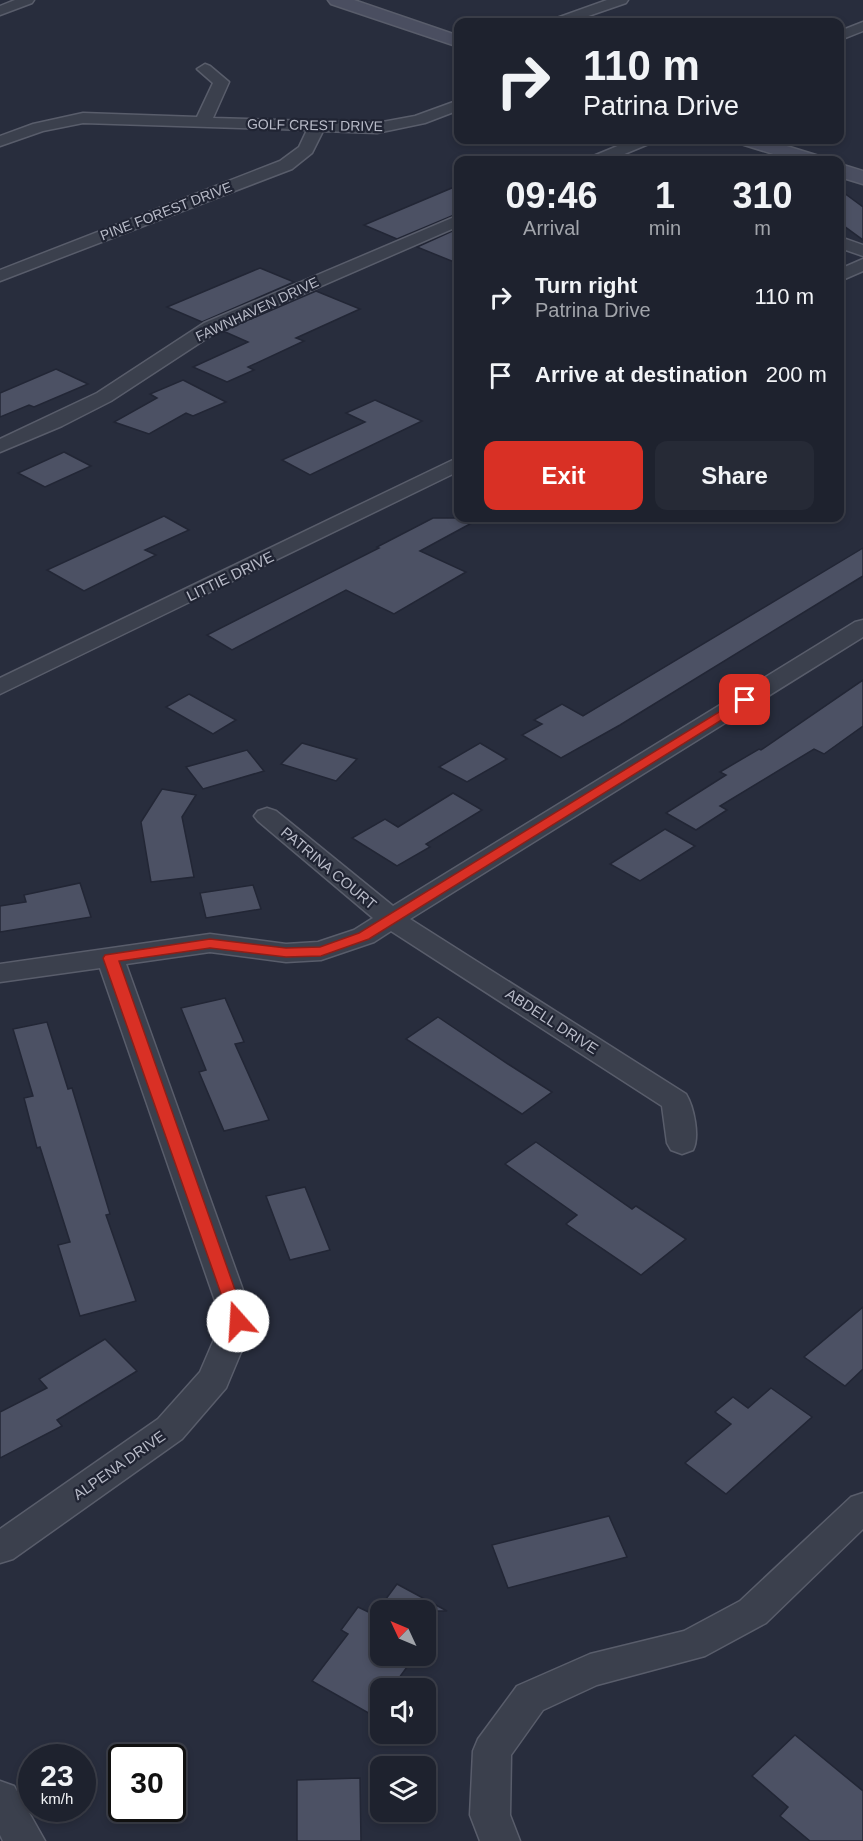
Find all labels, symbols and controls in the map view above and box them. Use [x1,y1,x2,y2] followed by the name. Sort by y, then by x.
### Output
[484,42,562,120] icon: right
[583,42,700,89] text: 110 m
[583,91,739,121] text: Patrina Drive
[247,116,383,134] street label: GOLF CREST DRIVE
[505,175,597,216] text: 09:46
[655,175,675,216] text: 1
[732,175,793,216] text: 310
[98,178,234,244] street label: PINE FOREST DRIVE
[523,217,580,239] text: Arrival
[649,217,681,239] text: min
[754,217,771,239] text: m
[193,273,321,345] street label: FAWNHAVEN DRIVE
[535,273,637,298] text: Turn right
[484,281,517,314] icon: right
[754,284,814,309] text: 110 m
[535,299,651,321] text: Patrina Drive
[484,359,517,392] icon: arrive
[535,362,748,387] text: Arrive at destination
[766,362,827,387] text: 200 m
[484,441,643,510] button: Exit
[655,441,814,510] button: Share
[184,548,276,604] street label: LITTIE DRIVE
[719,674,770,725] pin
[728,683,761,716] icon: arrive
[278,823,380,913] street label: PATRINA COURT
[503,985,601,1057] street label: ABDELL DRIVE
[206,1289,270,1353] position arrow
[70,1427,168,1503] street label: ALPENA DRIVE
[370,1600,436,1666] north arrow
[370,1600,436,1822] map controls
[370,1678,436,1744] button: sound
[108,1744,186,1822] speed limit sign: 30
[370,1756,436,1822] button: layers
[40,1759,74,1792] text: 23
[41,1790,73,1807] text: km/h

